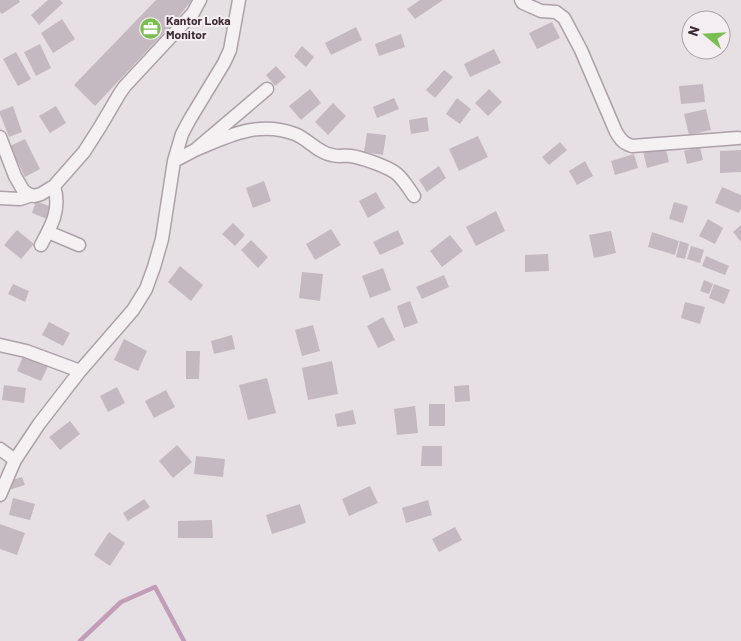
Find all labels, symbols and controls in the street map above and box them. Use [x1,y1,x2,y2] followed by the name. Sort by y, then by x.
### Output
[681,10,731,60] north arrow
[166,13,231,41] place label: Kantor Loka Monitor
[138,16,162,40] office icon: Kantor Loka Monitor
[684,24,703,38] text: N

